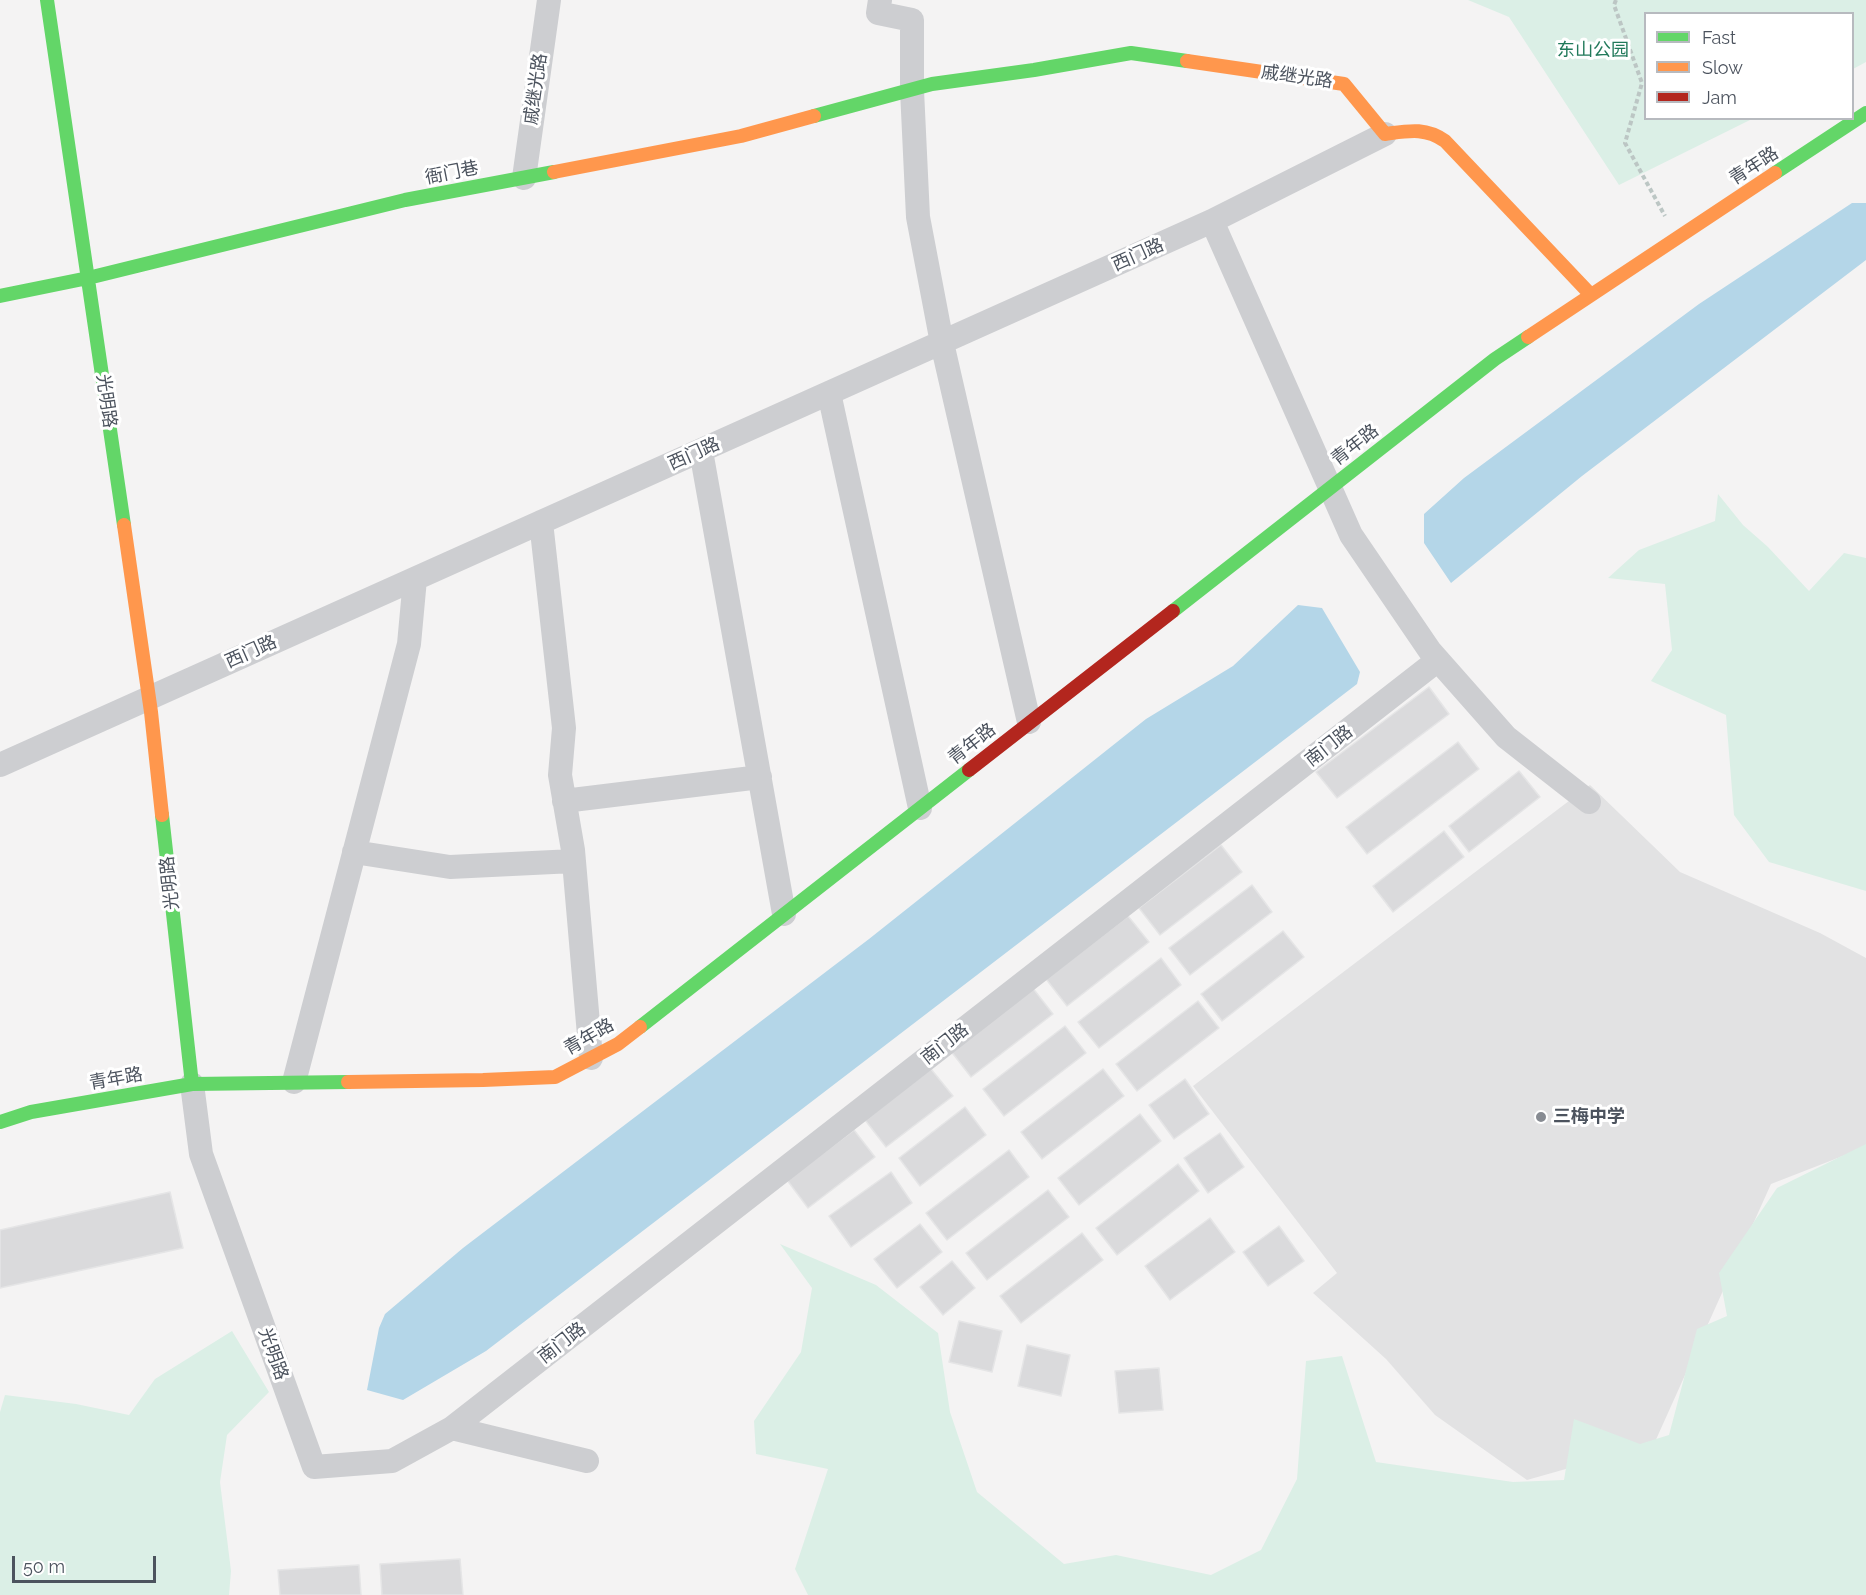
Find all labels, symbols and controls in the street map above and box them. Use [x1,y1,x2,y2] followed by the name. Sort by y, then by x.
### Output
[1644,12,1854,120] legend
[1702,27,1736,48] text: Fast
[1557,40,1629,62] park label: 东山公园
[520,52,552,126] street label: 戚继光路
[1702,57,1743,78] text: Slow
[1260,61,1334,93] street label: 戚继光路
[1702,87,1737,108] text: Jam
[1725,142,1783,190] street label: 青年路
[423,157,481,189] street label: 衙门巷
[1109,234,1167,276] street label: 西门路
[92,373,120,429] street label: 光明路
[1327,420,1383,470] street label: 青年路
[665,433,723,475] street label: 西门路
[222,631,280,673] street label: 西门路
[944,719,1000,769] street label: 青年路
[1301,721,1357,771] street label: 南门路
[156,855,184,911] street label: 光明路
[560,1014,618,1060] street label: 青年路
[917,1019,973,1069] street label: 南门路
[88,1064,144,1094] street label: 青年路
[1553,1106,1625,1128] place label: 三梅中学
[1534,1110,1548,1124] marker: 三梅中学
[534,1318,590,1368] street label: 南门路
[254,1325,292,1383] street label: 光明路
[15,1544,159,1582] scale bar
[23,1556,65,1577] text: 50 m

